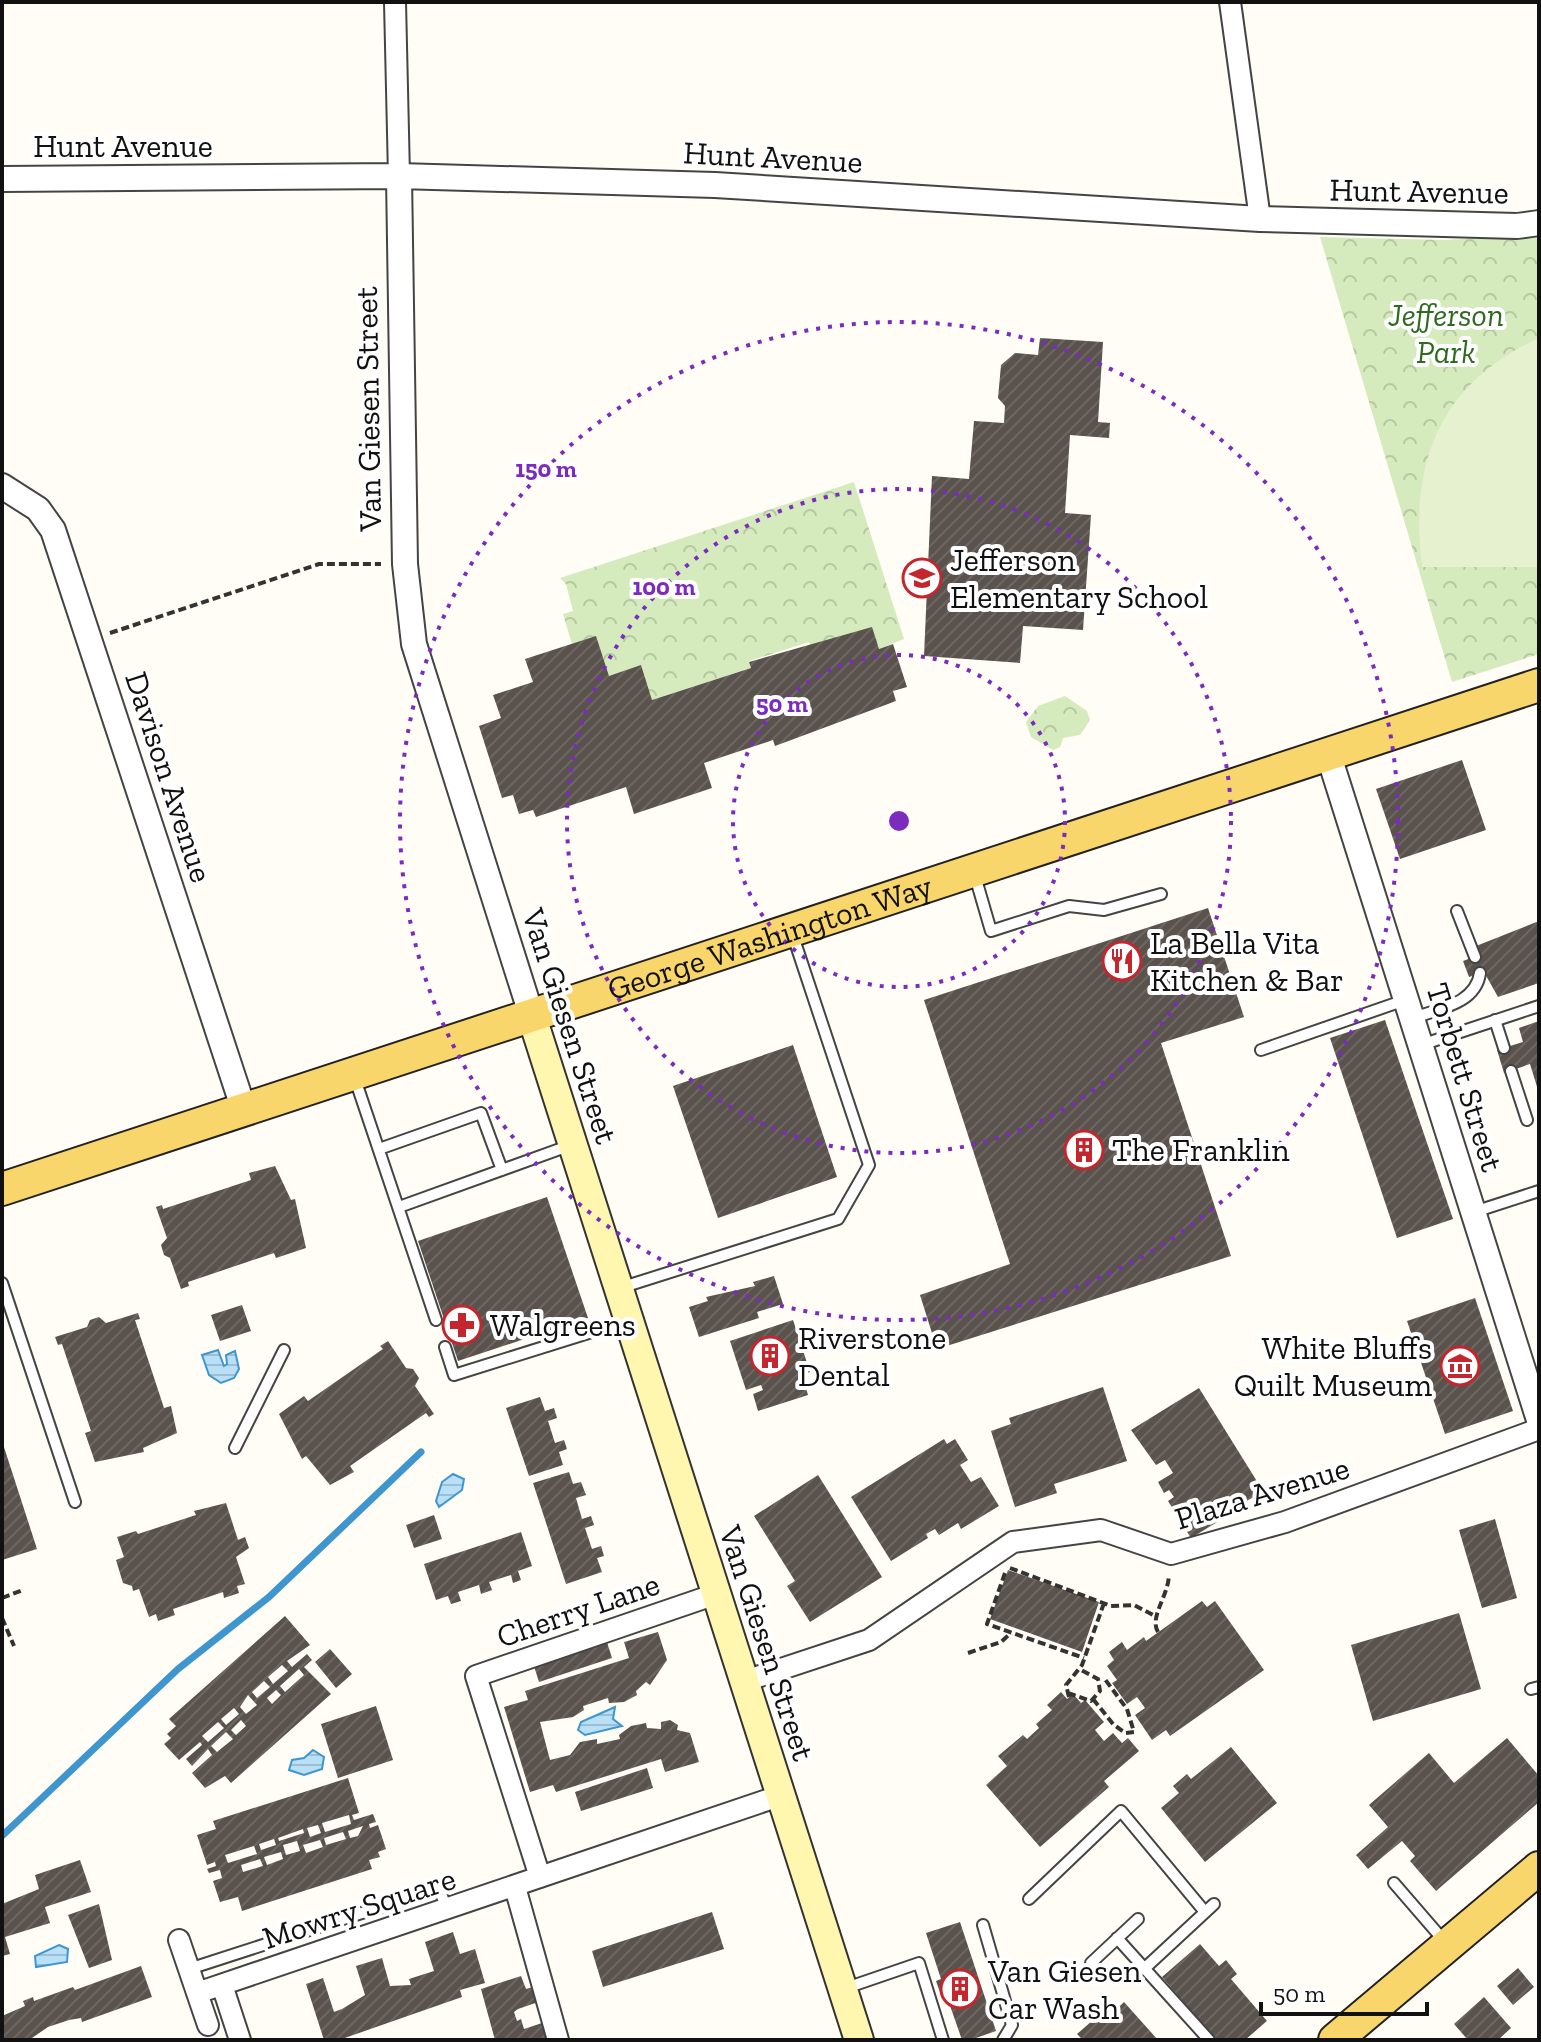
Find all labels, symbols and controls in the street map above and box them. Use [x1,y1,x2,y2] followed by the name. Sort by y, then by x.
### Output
[33,127,213,165] street label: Hunt Avenue
[682,133,864,181] street label: Hunt Avenue
[1329,170,1509,212] street label: Hunt Avenue
[347,286,389,533] street label: Van Giesen Street
[1387,296,1504,371] park label: Jefferson Park
[515,454,577,483] text: 150 m
[950,541,1208,616] place label: Jefferson Elementary School
[901,557,943,599] school or university icon: Jefferson Elementary School
[633,572,695,601] text: 100 m
[117,667,221,887] street label: Davison Avenue
[756,689,808,718] text: 50 m
[885,807,913,835] centre of rings
[603,866,937,1008] street label: George Washington Way
[514,903,626,1148] street label: Van Giesen Street
[1150,924,1344,999] place label: La Bella Vita Kitchen & Bar
[1101,940,1143,982] restaurant icon: La Bella Vita Kitchen & Bar
[1418,978,1512,1176] street label: Torbett Street
[1063,1129,1105,1171] building icon: The Franklin
[1112,1131,1290,1169] place label: The Franklin
[441,1304,483,1346] pharmacy icon: Walgreens
[490,1306,636,1344] place label: Walgreens
[798,1319,946,1394] place label: Riverstone Dental
[1234,1329,1432,1404] place label: White Bluffs Quilt Museum
[749,1335,791,1377] building icon: Riverstone Dental
[1439,1345,1481,1387] museum icon: White Bluffs Quilt Museum
[1170,1448,1354,1538] street label: Plaza Avenue
[711,1520,823,1765] street label: Van Giesen Street
[492,1564,664,1656] street label: Cherry Lane
[258,1859,460,1957] street label: Mowry Square
[987,1952,1142,2027] place label: Van Giesen Car Wash
[1261,1966,1427,2016] scale bar
[939,1968,981,2010] building icon: Van Giesen Car Wash
[1273,1979,1326,2008] text: 50 m

